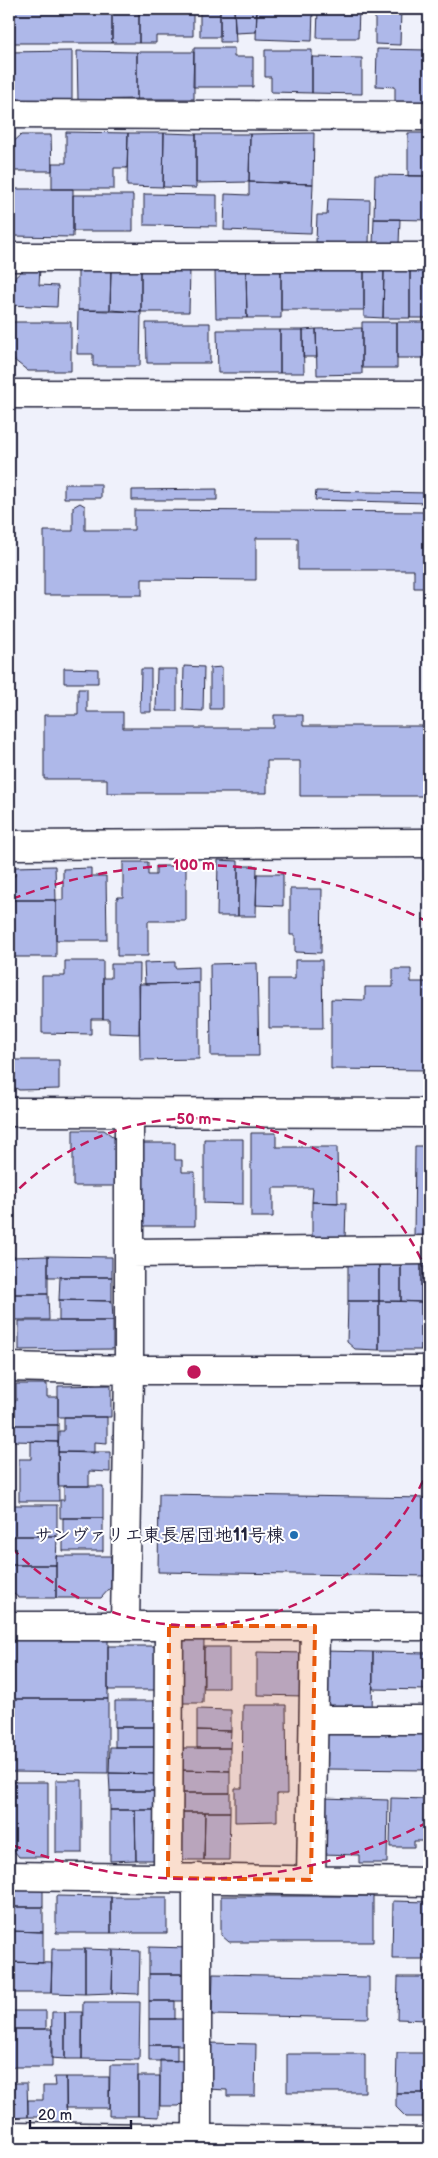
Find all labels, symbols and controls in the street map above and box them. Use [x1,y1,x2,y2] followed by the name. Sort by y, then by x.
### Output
[173,856,215,875] text: 100 m
[177,1110,212,1129] text: 50 m
[185,1363,203,1381] centre of rings
[35,1525,284,1546] place label: サンヴァリエ東長居団地11号棟
[288,1529,300,1541] marker: サンヴァリエ東長居団地11号棟
[30,2098,131,2130] scale bar
[38,2106,72,2125] text: 20 m

